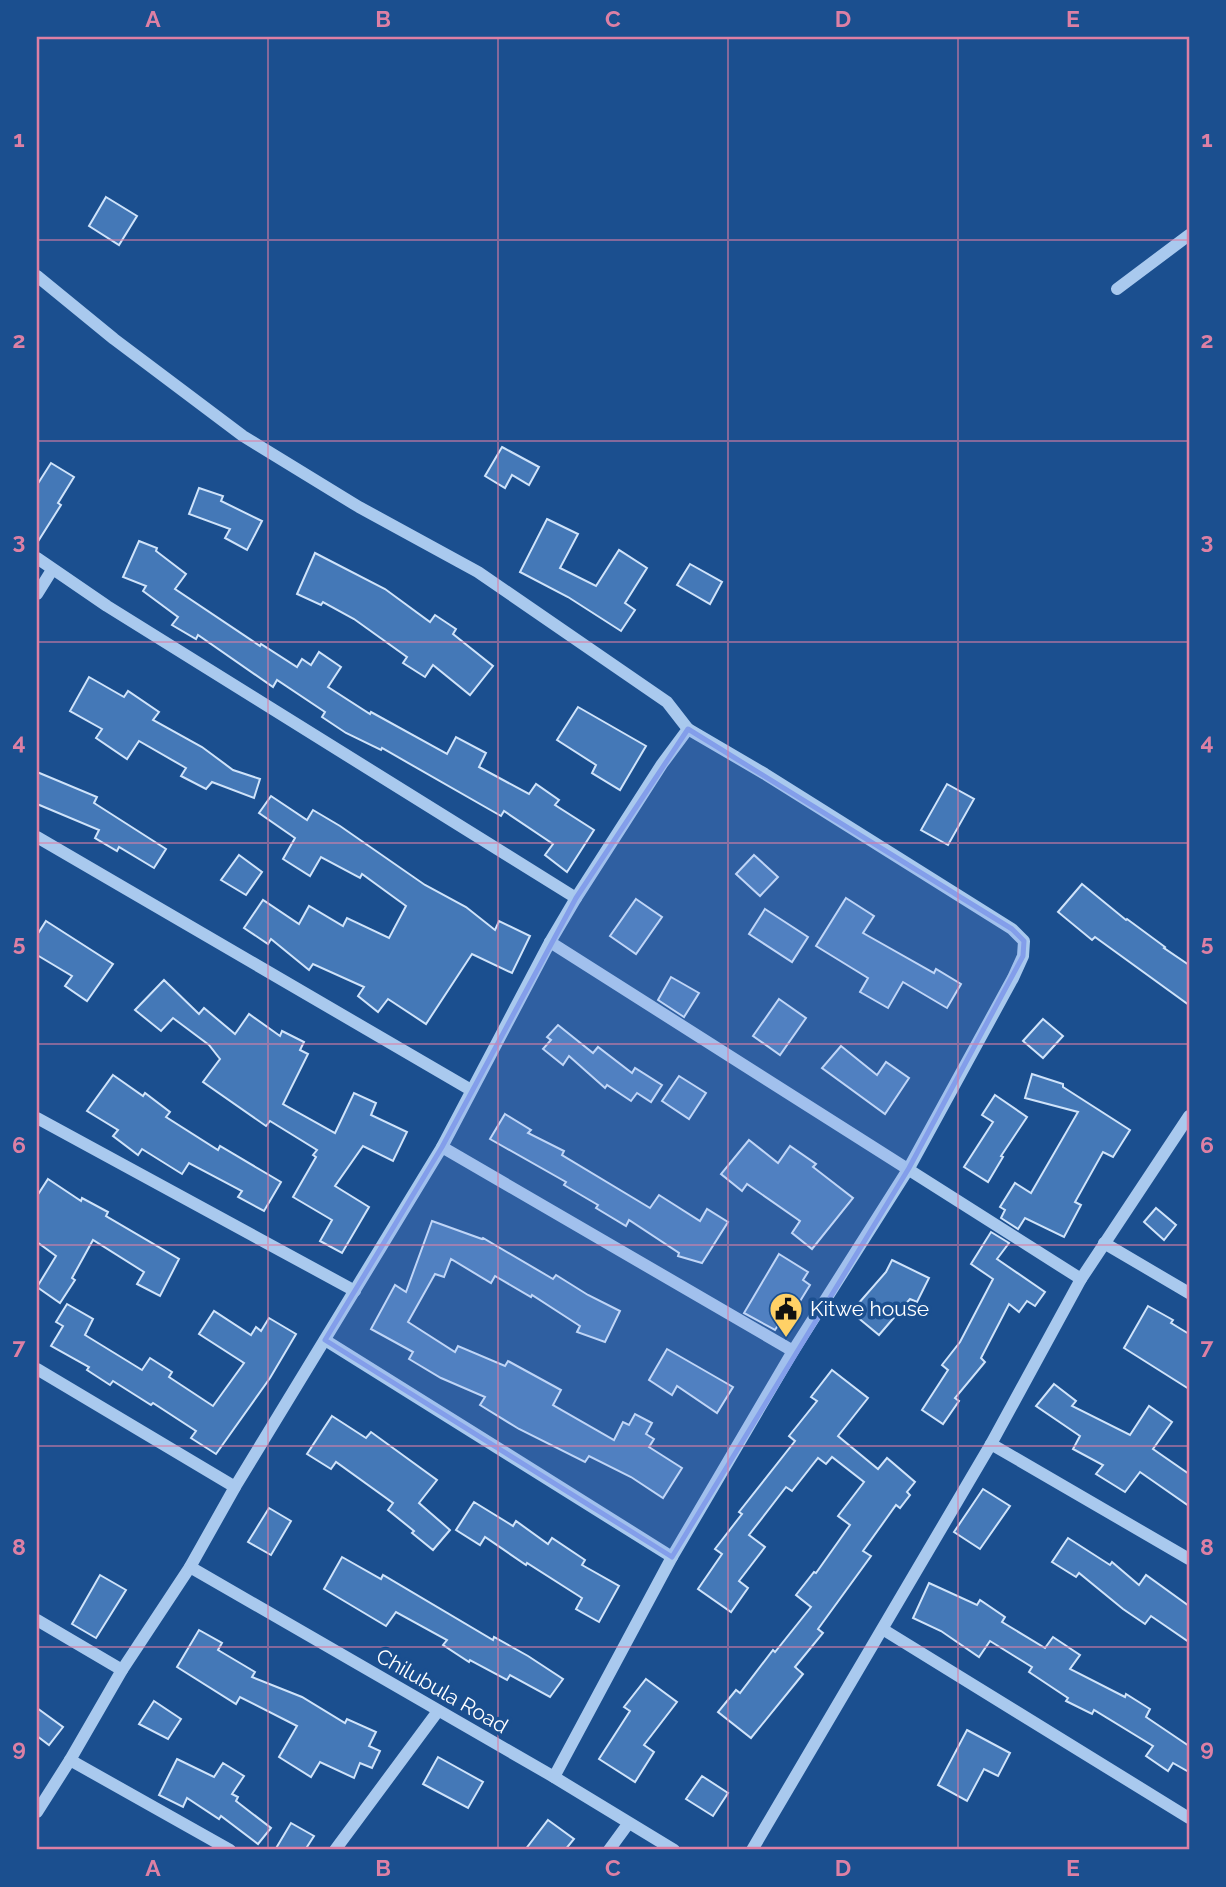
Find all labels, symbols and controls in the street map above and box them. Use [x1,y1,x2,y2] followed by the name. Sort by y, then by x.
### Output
[145,5,161,32] text: A
[375,5,391,32] text: B
[605,5,621,32] text: C
[835,5,851,32] text: D
[1066,5,1080,32] text: E
[13,125,25,152] text: 1
[1201,125,1213,152] text: 1
[13,326,25,353] text: 2
[1201,326,1213,353] text: 2
[13,527,25,554] text: 3
[1201,527,1213,554] text: 3
[12,728,26,755] text: 4
[1200,728,1214,755] text: 4
[13,929,26,956] text: 5
[1201,929,1214,956] text: 5
[12,1131,26,1158] text: 6
[1200,1131,1214,1158] text: 6
[767,1290,805,1339] public building icon: Kitwe house
[810,1296,929,1321] place label: Kitwe house
[13,1332,26,1359] text: 7
[1201,1332,1214,1359] text: 7
[12,1533,26,1560] text: 8
[1200,1533,1214,1560] text: 8
[372,1643,512,1738] street label: Chilubula Road
[12,1734,26,1761] text: 9
[1200,1734,1214,1761] text: 9
[145,1854,161,1881] text: A
[375,1854,391,1881] text: B
[605,1854,621,1881] text: C
[835,1854,851,1881] text: D
[1066,1854,1080,1881] text: E

